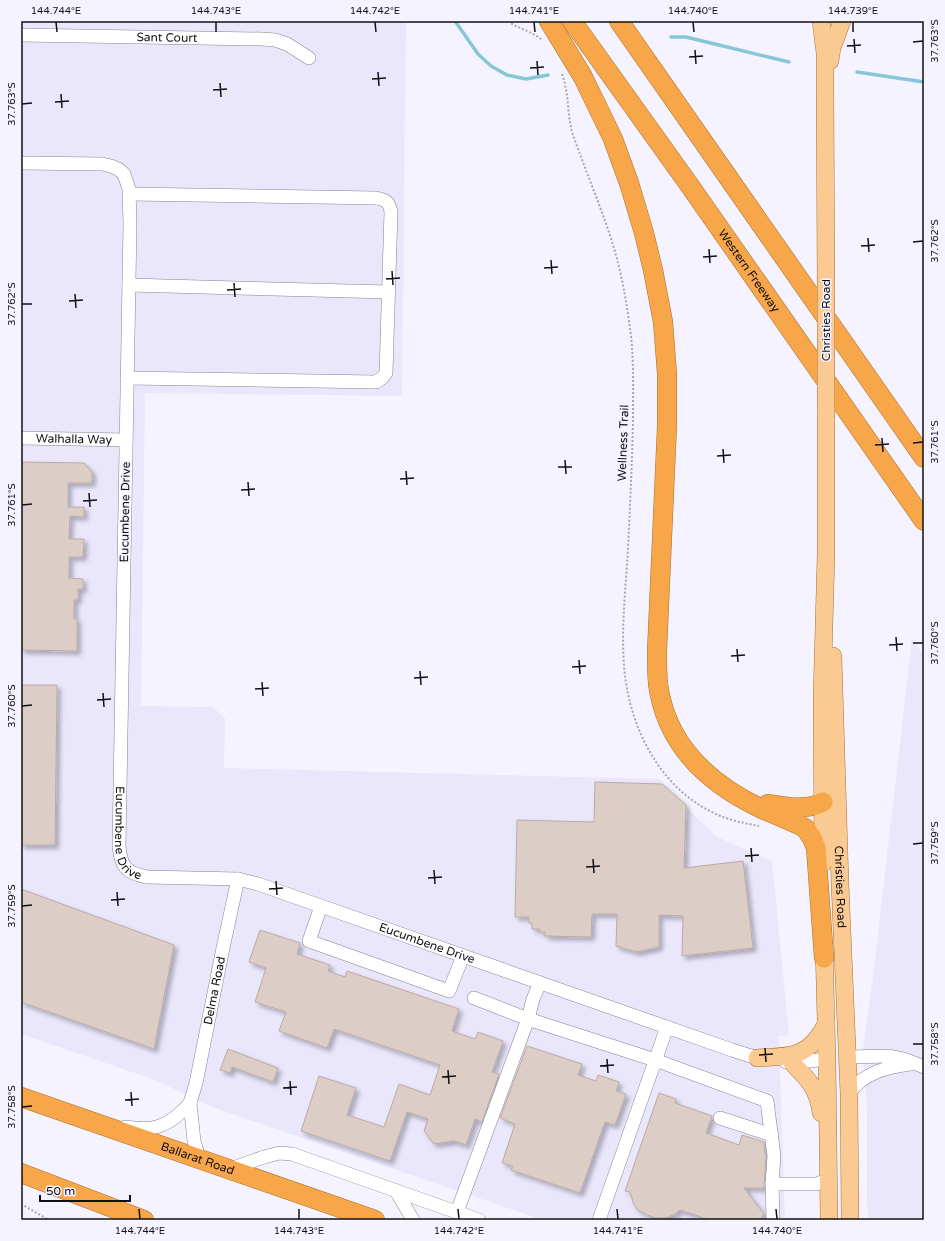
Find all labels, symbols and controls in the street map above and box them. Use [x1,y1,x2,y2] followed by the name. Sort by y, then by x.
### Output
[31,5,81,17] text: 144.744°E
[191,5,241,17] text: 144.743°E
[350,5,400,17] text: 144.742°E
[509,5,559,17] text: 144.741°E
[668,5,718,17] text: 144.740°E
[828,5,878,17] text: 144.739°E
[929,19,941,63] text: 37.763°S
[136,30,198,45] street label: Sant Court
[6,82,18,126] text: 37.763°S
[929,219,941,263] text: 37.762°S
[715,226,783,315] street label: Western Freeway
[819,279,833,361] street label: Christies Road
[6,282,18,326] text: 37.762°S
[615,404,631,482] street label: Wellness Trail
[929,420,941,464] text: 37.761°S
[36,431,113,447] street label: Walhalla Way
[117,461,133,562] street label: Eucumbene Drive
[6,483,18,527] text: 37.761°S
[929,621,941,665] text: 37.760°S
[6,684,18,728] text: 37.760°S
[112,786,143,883] street label: Eucumbene Drive
[929,821,941,865] text: 37.759°S
[832,845,849,928] street label: Christies Road
[6,884,18,928] text: 37.759°S
[377,920,477,967] street label: Eucumbene Drive
[201,955,228,1026] street label: Delma Road
[929,1022,941,1066] text: 37.758°S
[6,1085,18,1129] text: 37.758°S
[159,1139,236,1178] street label: Ballarat Road
[40,1177,130,1203] scale bar
[46,1184,75,1198] text: 50 m
[115,1225,165,1237] text: 144.744°E
[274,1225,324,1237] text: 144.743°E
[434,1225,484,1237] text: 144.742°E
[593,1225,643,1237] text: 144.741°E
[752,1225,802,1237] text: 144.740°E

